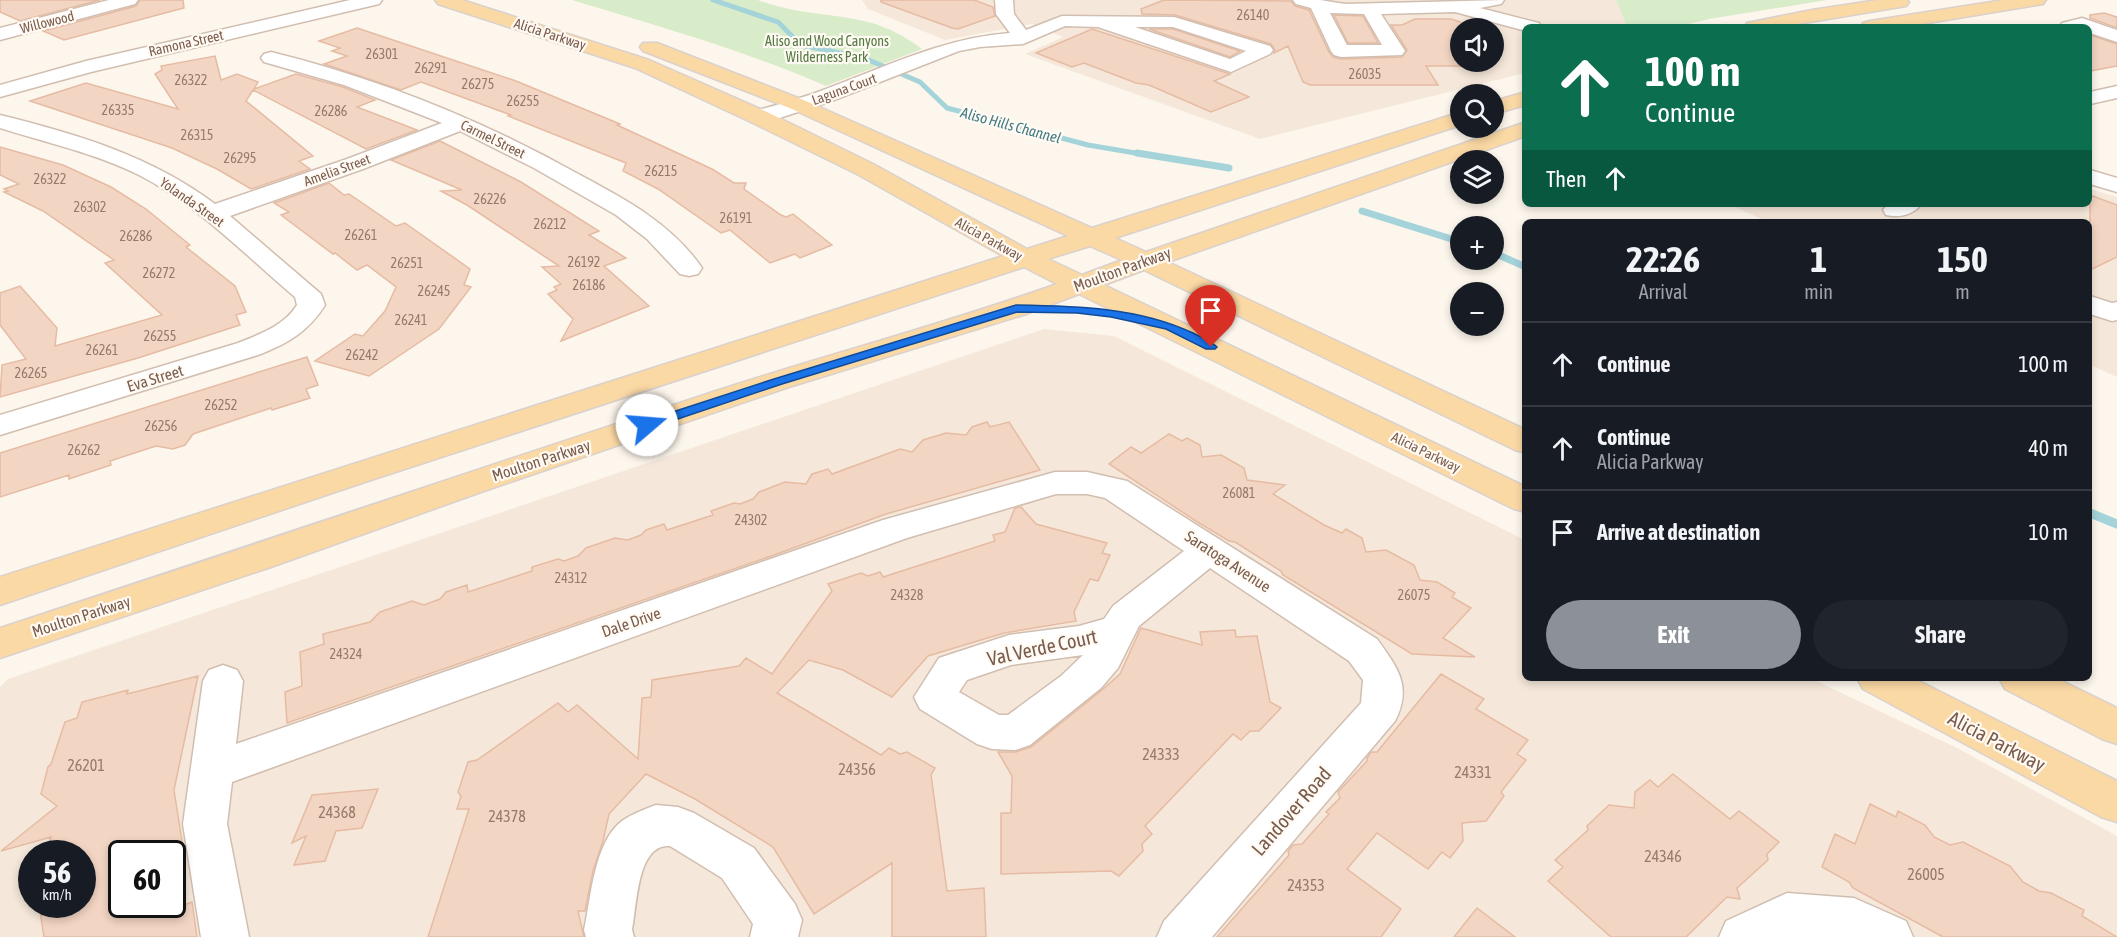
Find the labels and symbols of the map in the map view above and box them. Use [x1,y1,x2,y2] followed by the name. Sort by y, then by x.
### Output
[1237,7,1270,23] house number: 26140
[18,8,76,36] street label: Willowood
[512,15,588,53] street label: Alicia Parkway
[147,27,225,59] street label: Ramona Street
[765,33,889,65] park label: Aliso and Wood Canyons Wilderness Park
[366,46,398,62] house number: 26301
[415,60,447,76] house number: 26291
[1349,66,1381,82] house number: 26035
[810,70,878,108] street label: Laguna Court
[175,72,207,88] house number: 26322
[462,76,494,92] house number: 26275
[507,93,539,109] house number: 26255
[102,102,134,118] house number: 26335
[315,103,348,119] house number: 26286
[958,103,1063,147] water label: Aliso Hills Channel
[458,117,528,161] street label: Carmel Street
[181,127,213,143] house number: 26315
[224,150,256,166] house number: 26295
[302,151,372,189] street label: Amelia Street
[645,163,677,179] house number: 26215
[34,171,66,187] house number: 26322
[157,174,227,230] street label: Yolanda Street
[474,191,507,207] house number: 26226
[74,199,106,215] house number: 26302
[720,210,752,226] house number: 26191
[953,214,1026,264] street label: Alicia Parkway
[534,216,566,232] house number: 26212
[345,227,377,243] house number: 26261
[120,228,153,244] house number: 26286
[1071,243,1174,296] street label: Moulton Parkway
[568,254,600,270] house number: 26192
[391,255,423,271] house number: 26251
[143,265,175,281] house number: 26272
[573,277,606,293] house number: 26186
[418,283,450,299] house number: 26245
[1185,285,1236,347] pin
[395,312,427,328] house number: 26241
[144,328,176,344] house number: 26255
[86,342,118,358] house number: 26261
[346,347,378,363] house number: 26242
[125,361,186,395] street label: Eva Street
[15,365,47,381] house number: 26265
[615,393,679,457] position arrow
[205,397,237,413] house number: 26252
[145,418,178,434] house number: 26256
[1389,428,1463,476] street label: Alicia Parkway
[490,436,593,485] street label: Moulton Parkway
[68,442,100,458] house number: 26262
[1223,485,1255,501] house number: 26081
[735,512,767,528] house number: 24302
[1181,527,1274,596] street label: Saratoga Avenue
[555,570,587,586] house number: 24312
[891,587,924,603] house number: 24328
[1398,587,1430,603] house number: 26075
[30,592,133,641] street label: Moulton Parkway
[599,604,663,640] street label: Dale Drive
[985,624,1099,670] street label: Val Verde Court
[330,646,363,662] house number: 24324
[1945,706,2049,776] street label: Alicia Parkway
[1142,745,1180,763] house number: 24333
[67,756,105,774] house number: 26201
[838,760,876,778] house number: 24356
[1246,762,1336,860] street label: Landover Road
[1454,763,1492,781] house number: 24331
[318,803,356,821] house number: 24368
[488,807,526,825] house number: 24378
[108,840,186,918] speed limit sign: 60
[1644,847,1682,865] house number: 24346
[1907,865,1945,883] house number: 26005
[1287,876,1325,894] house number: 24353

